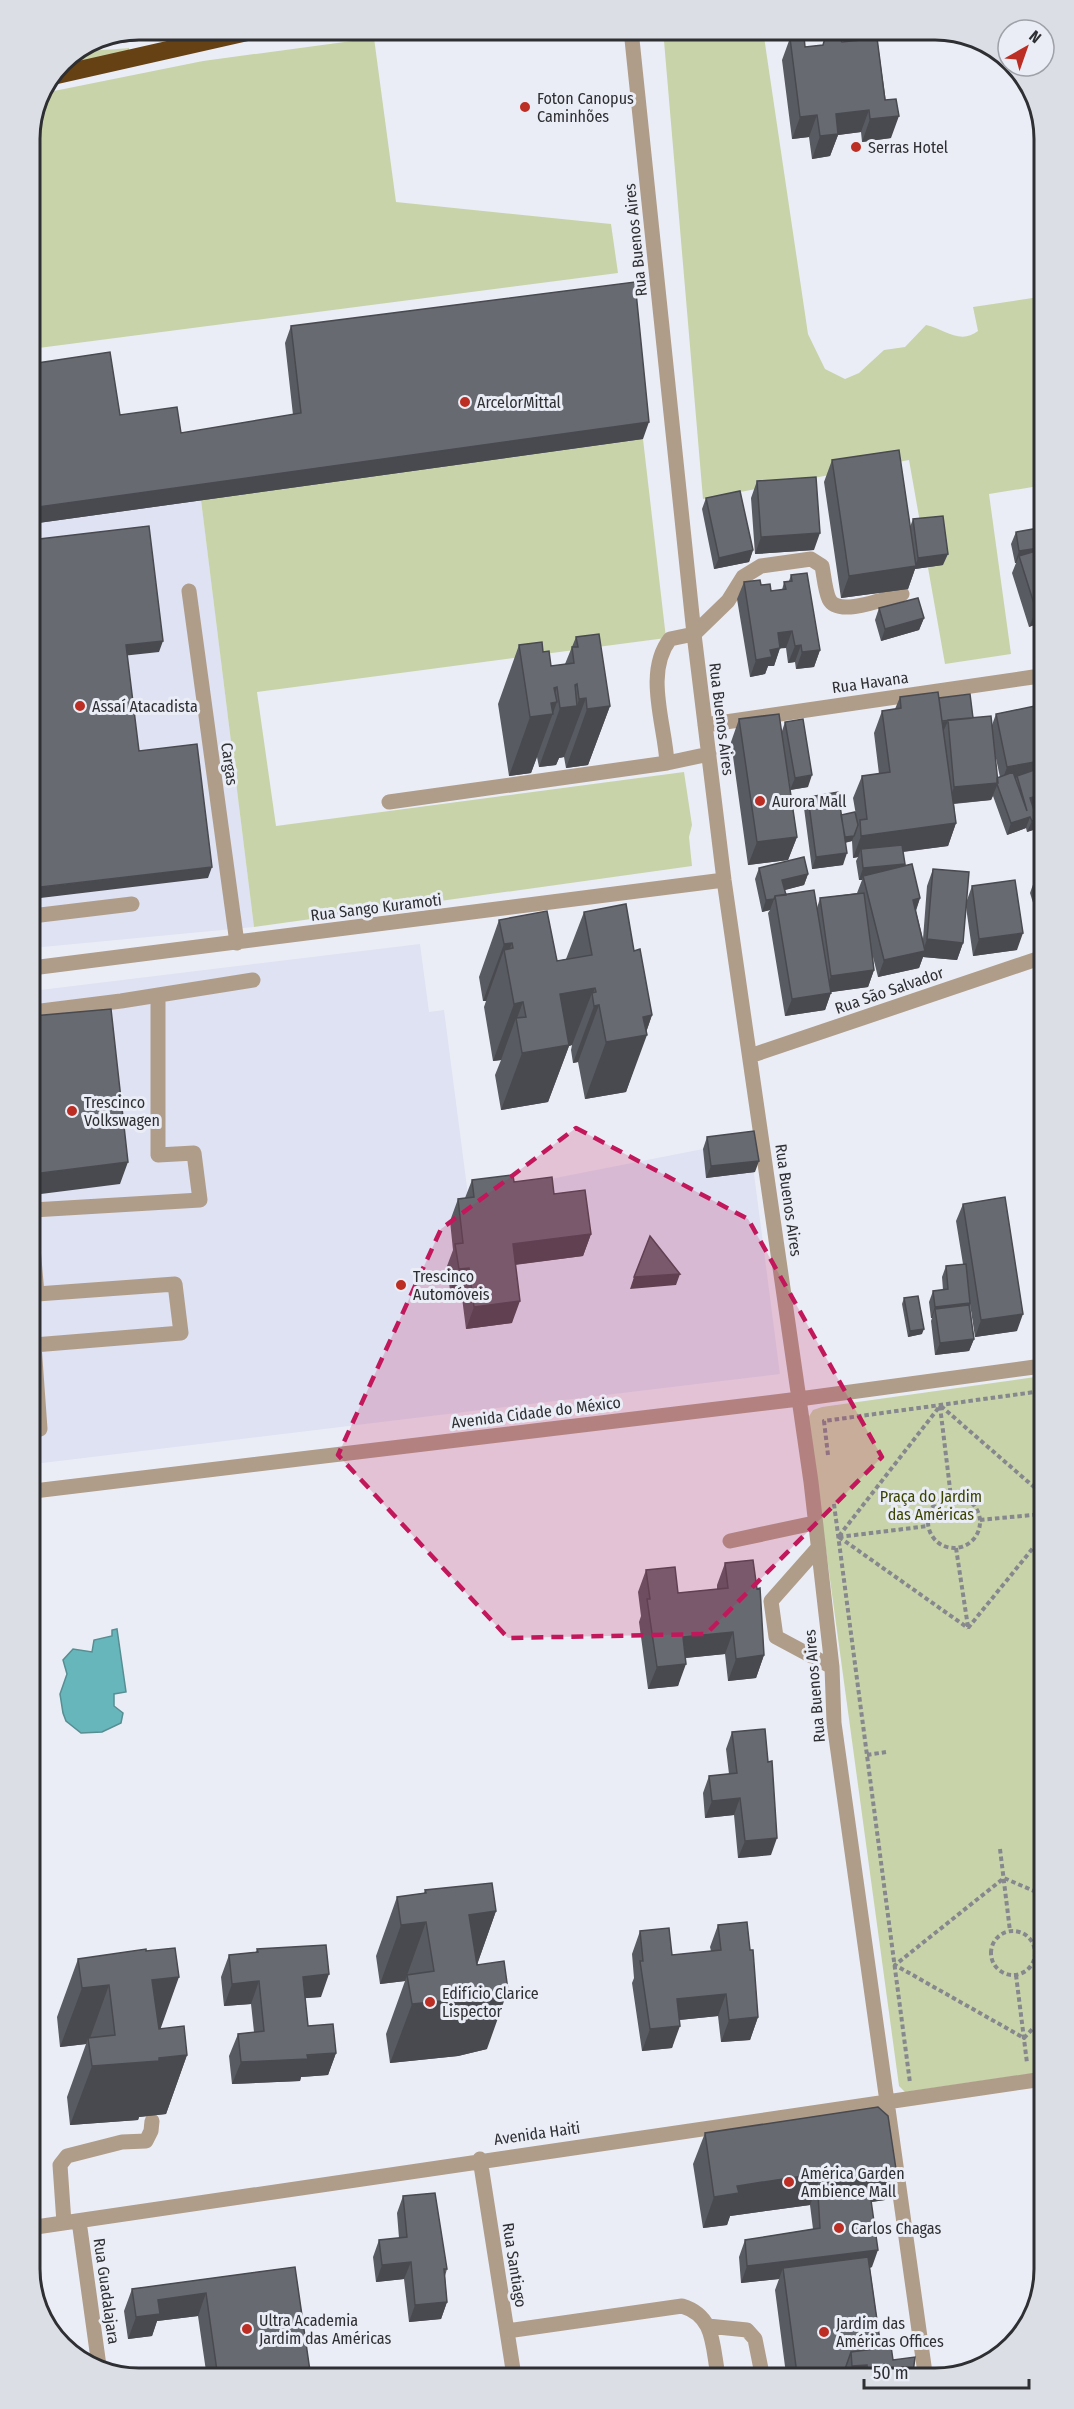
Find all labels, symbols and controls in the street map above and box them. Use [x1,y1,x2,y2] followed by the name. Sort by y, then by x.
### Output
[996,18,1056,78] north arrow
[1026,27,1045,47] text: N
[537,89,634,126] place label: Foton Canopus Caminhões
[518,100,532,114] marker: Foton Canopus Caminhões
[868,138,948,157] place label: Serras Hotel
[849,140,863,154] marker: Serras Hotel
[620,182,651,297] street label: Rua Buenos Aires
[477,393,561,412] place label: ArcelorMittal
[458,395,472,409] marker: ArcelorMittal
[705,662,738,777] street label: Rua Buenos Aires
[831,668,910,697] street label: Rua Havana
[92,697,198,716] place label: Assaí Atacadista
[73,699,87,713] marker: Assaí Atacadista
[217,741,242,787] street label: Cargas
[772,792,847,811] place label: Aurora Mall
[753,794,767,808] marker: Aurora Mall
[309,890,443,925] street label: Rua Sango Kuramoti
[832,963,946,1018] street label: Rua São Salvador
[84,1093,160,1130] place label: Trescinco Volkswagen
[65,1104,79,1118] marker: Trescinco Volkswagen
[771,1143,806,1258] street label: Rua Buenos Aires
[413,1267,490,1304] place label: Trescinco Automóveis
[394,1278,408,1292] marker: Trescinco Automóveis
[450,1393,622,1432] street label: Avenida Cidade do México
[880,1487,982,1524] park label: Praça do Jardim das Américas
[800,1628,829,1743] street label: Rua Buenos Aires
[442,1984,539,2021] place label: Edifício Clarice Lispector
[423,1995,437,2009] marker: Edifício Clarice Lispector
[493,2118,581,2149] street label: Avenida Haiti
[801,2164,905,2201] place label: América Garden Ambience Mall
[782,2175,796,2189] marker: América Garden Ambience Mall
[851,2219,942,2238] place label: Carlos Chagas
[498,2221,531,2309] street label: Rua Santiago
[832,2221,846,2235] marker: Carlos Chagas
[90,2237,123,2345] street label: Rua Guadalajara
[259,2311,392,2348] place label: Ultra Academia Jardim das Américas
[836,2314,944,2351] place label: Jardim das Américas Offices
[240,2322,254,2336] marker: Ultra Academia Jardim das Américas
[817,2325,831,2339] marker: Jardim das Américas Offices
[864,2352,1029,2390] scale bar
[873,2362,909,2384] text: 50 m

